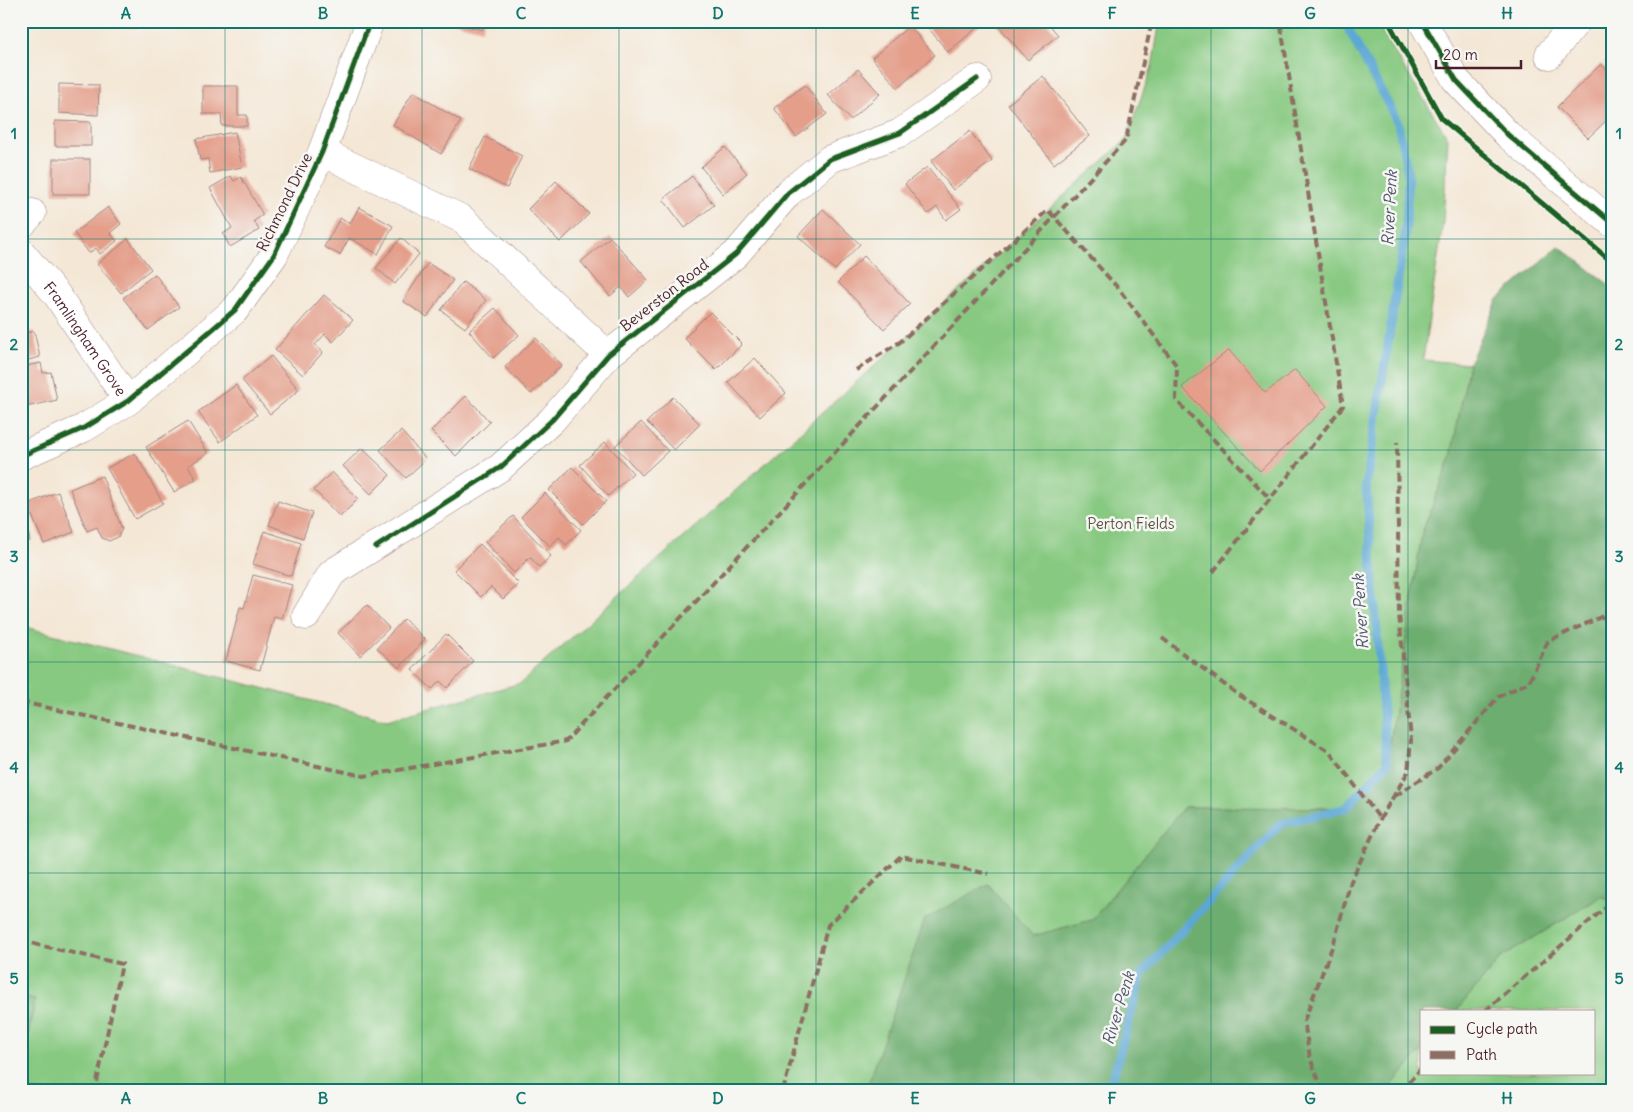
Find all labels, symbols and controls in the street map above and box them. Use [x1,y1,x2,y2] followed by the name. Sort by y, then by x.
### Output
[121,3,131,23] text: A
[318,3,329,23] text: B
[516,3,527,23] text: C
[712,3,724,23] text: D
[910,3,920,23] text: E
[1107,3,1117,23] text: F
[1304,3,1316,23] text: G
[1501,3,1513,23] text: H
[1436,38,1520,70] scale bar
[1443,45,1478,64] text: 20 m
[11,123,17,143] text: 1
[1616,123,1622,143] text: 1
[252,150,316,254] street label: Richmond Drive
[1377,168,1401,246] water label: River Penk
[616,254,712,335] street label: Beverston Road
[40,277,131,399] street label: Framlingham Grove
[10,334,19,354] text: 2
[1615,334,1624,354] text: 2
[1087,514,1175,533] park label: Perton Fields
[9,546,19,566] text: 3
[1614,546,1624,566] text: 3
[1347,572,1373,650] water label: River Penk
[9,757,19,777] text: 4
[1614,757,1624,777] text: 4
[1097,967,1139,1047] water label: River Penk
[9,968,19,988] text: 5
[1614,968,1624,988] text: 5
[1420,1010,1596,1074] legend
[1466,1019,1538,1038] text: Cycle path
[1466,1045,1497,1064] text: Path
[121,1088,131,1108] text: A
[318,1088,329,1108] text: B
[516,1088,527,1108] text: C
[712,1088,724,1108] text: D
[910,1088,920,1108] text: E
[1107,1088,1117,1108] text: F
[1304,1088,1316,1108] text: G
[1501,1088,1513,1108] text: H

